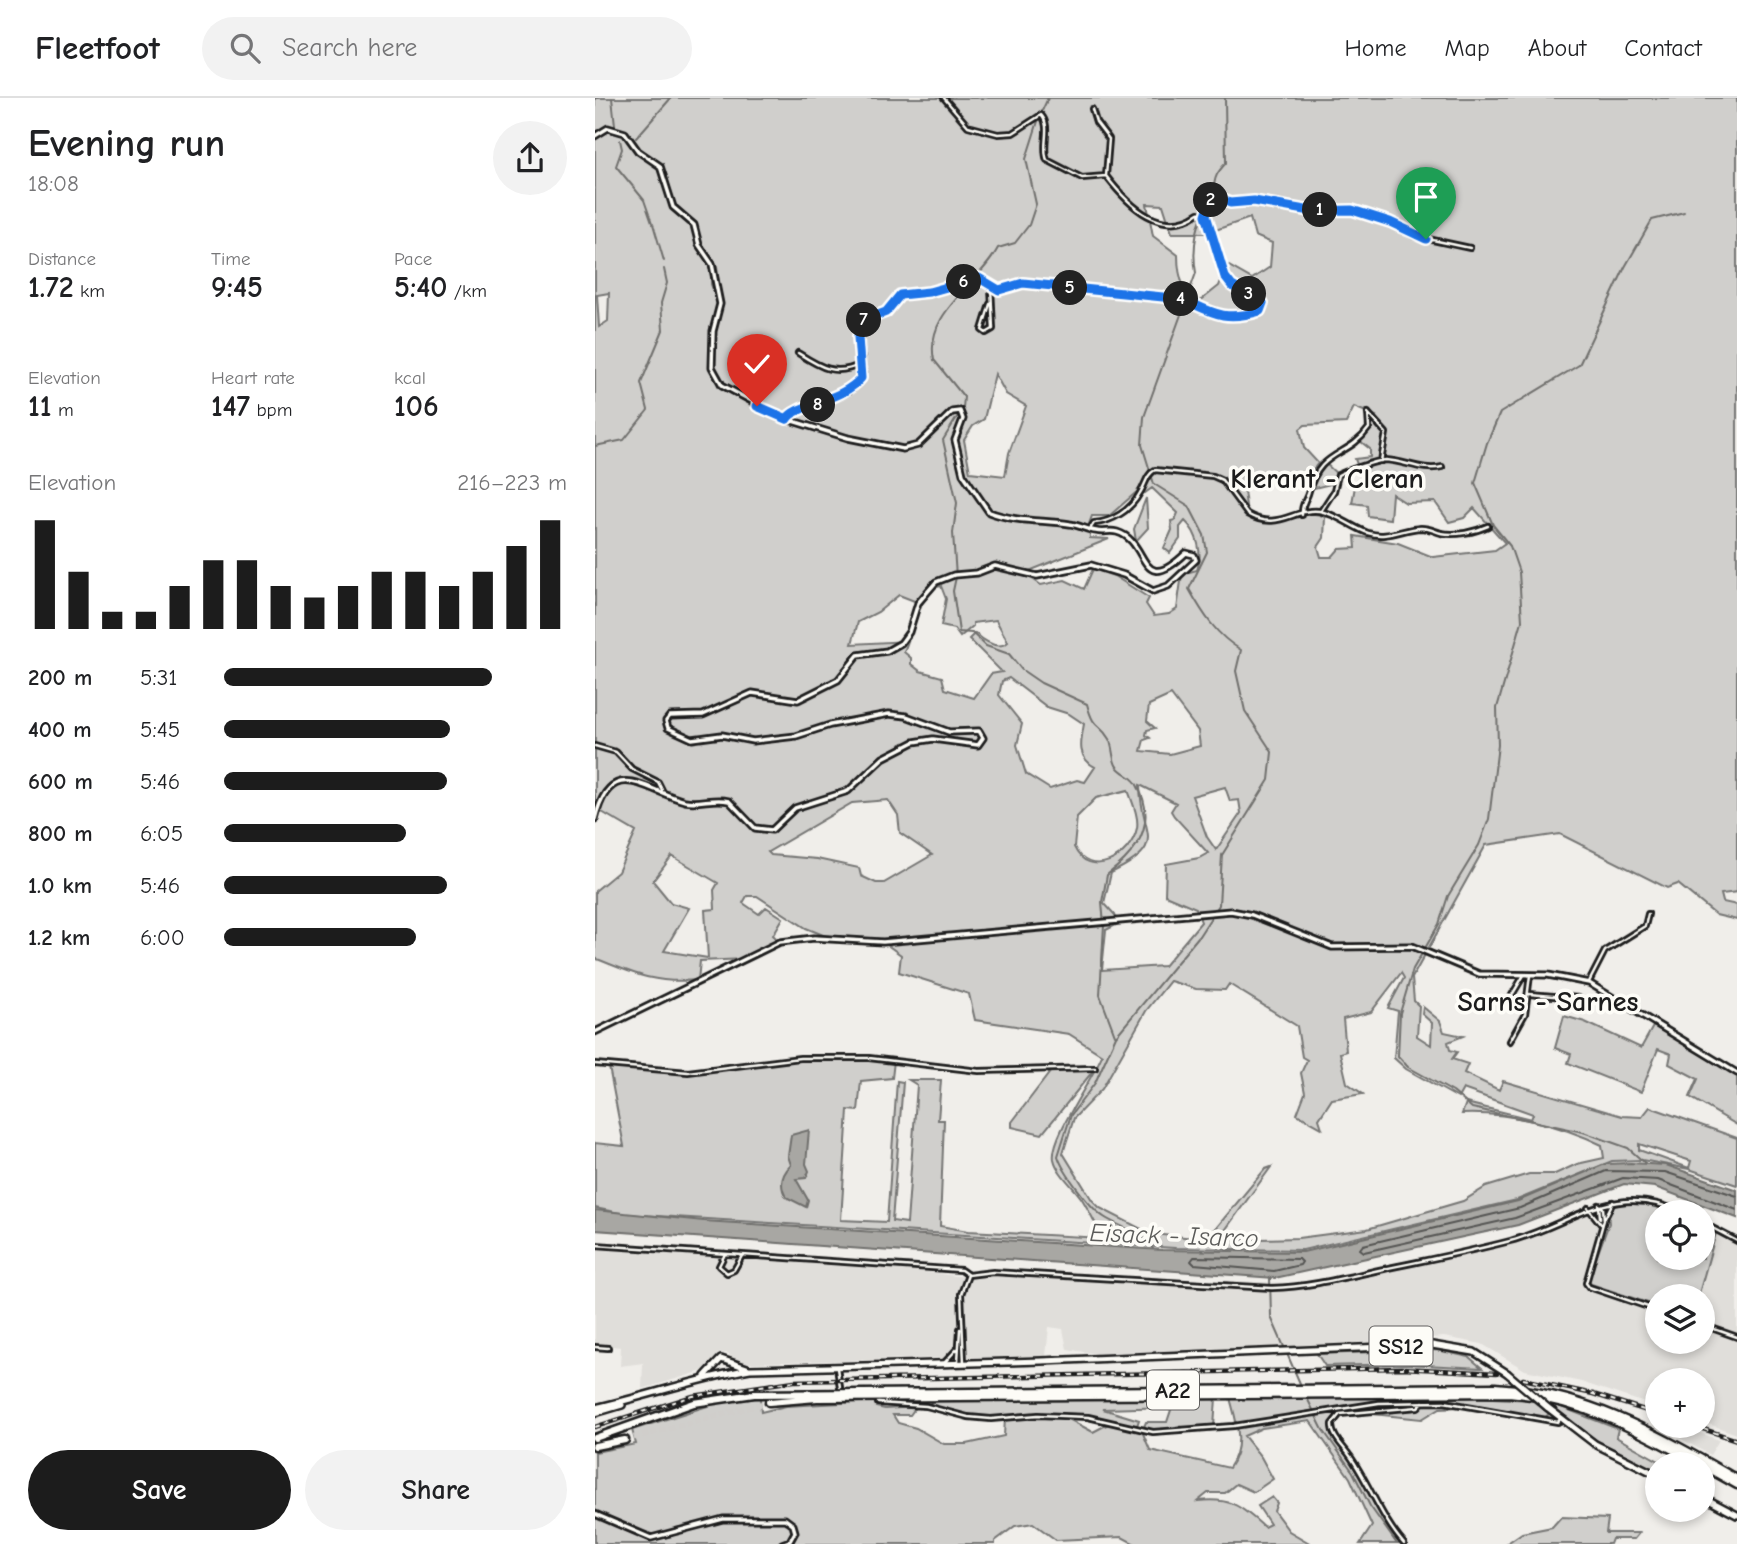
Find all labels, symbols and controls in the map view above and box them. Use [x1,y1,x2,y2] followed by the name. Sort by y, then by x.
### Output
[202,17,692,80] search box
[35,29,160,67] text: Fleetfoot
[226,29,264,67] icon: search
[282,33,417,63] text: Search here
[1345,34,1406,62] text: Home
[1444,34,1490,62] text: Map
[1528,34,1586,62] text: About
[1624,34,1702,62] text: Contact
[493,121,567,195] button: share
[28,122,225,166] text: Evening run
[1396,167,1456,239] pin
[28,170,79,197] text: 18:08
[1407,178,1445,216] icon: arrive
[1193,182,1229,217] pin: 2
[1206,188,1215,210] text: 2
[1303,192,1337,228] pin: 1
[1316,198,1323,220] text: 1
[28,248,96,270] text: Distance
[211,248,250,270] text: Time
[394,248,432,270] text: Pace
[947,264,981,300] pin: 6
[28,270,74,305] text: 1.72
[211,270,263,305] text: 9:45
[394,270,447,305] text: 5:40
[959,270,968,292] text: 6
[1053,270,1087,306] pin: 5
[1064,276,1075,298] text: 5
[1231,276,1267,312] pin: 3
[74,280,105,302] text: km
[447,280,487,302] text: /km
[1163,282,1199,316] pin: 4
[1244,282,1253,304] text: 3
[1176,287,1185,309] text: 4
[847,302,881,338] pin: 7
[859,308,868,330] text: 7
[727,334,787,406] pin
[738,345,776,383] icon: check
[28,367,101,389] text: Elevation
[211,367,295,389] text: Heart rate
[394,367,426,389] text: kcal
[801,388,836,422] pin: 8
[28,389,52,424] text: 11
[211,389,250,424] text: 147
[394,389,439,424] text: 106
[813,393,822,415] text: 8
[52,399,74,421] text: m
[250,399,292,421] text: bpm
[1230,463,1424,495] district label: Klerant - Cleran
[28,469,116,496] text: Elevation
[457,469,567,496] text: 216–223 m
[28,664,92,691] text: 200 m
[140,664,177,691] text: 5:31
[28,716,92,743] text: 400 m
[140,716,180,743] text: 5:45
[28,768,93,795] text: 600 m
[140,768,180,795] text: 5:46
[28,820,93,847] text: 800 m
[140,820,183,847] text: 6:05
[28,872,92,899] text: 1.0 km
[140,872,180,899] text: 5:46
[28,924,90,951] text: 1.2 km
[140,924,185,951] text: 6:00
[1458,986,1639,1018] district label: Sarns - Sarnes
[1645,1200,1715,1522] map controls
[1645,1200,1715,1270] button: locate
[1089,1218,1259,1254] water label: Eisack - Isarco
[1645,1284,1715,1354] button: layers
[1369,1326,1433,1366] road number: SS12
[1645,1368,1715,1438] button: +
[1147,1371,1199,1410] road number: A22
[28,1450,291,1530] button: Save
[305,1450,567,1530] button: Share
[1645,1452,1715,1522] button: −

